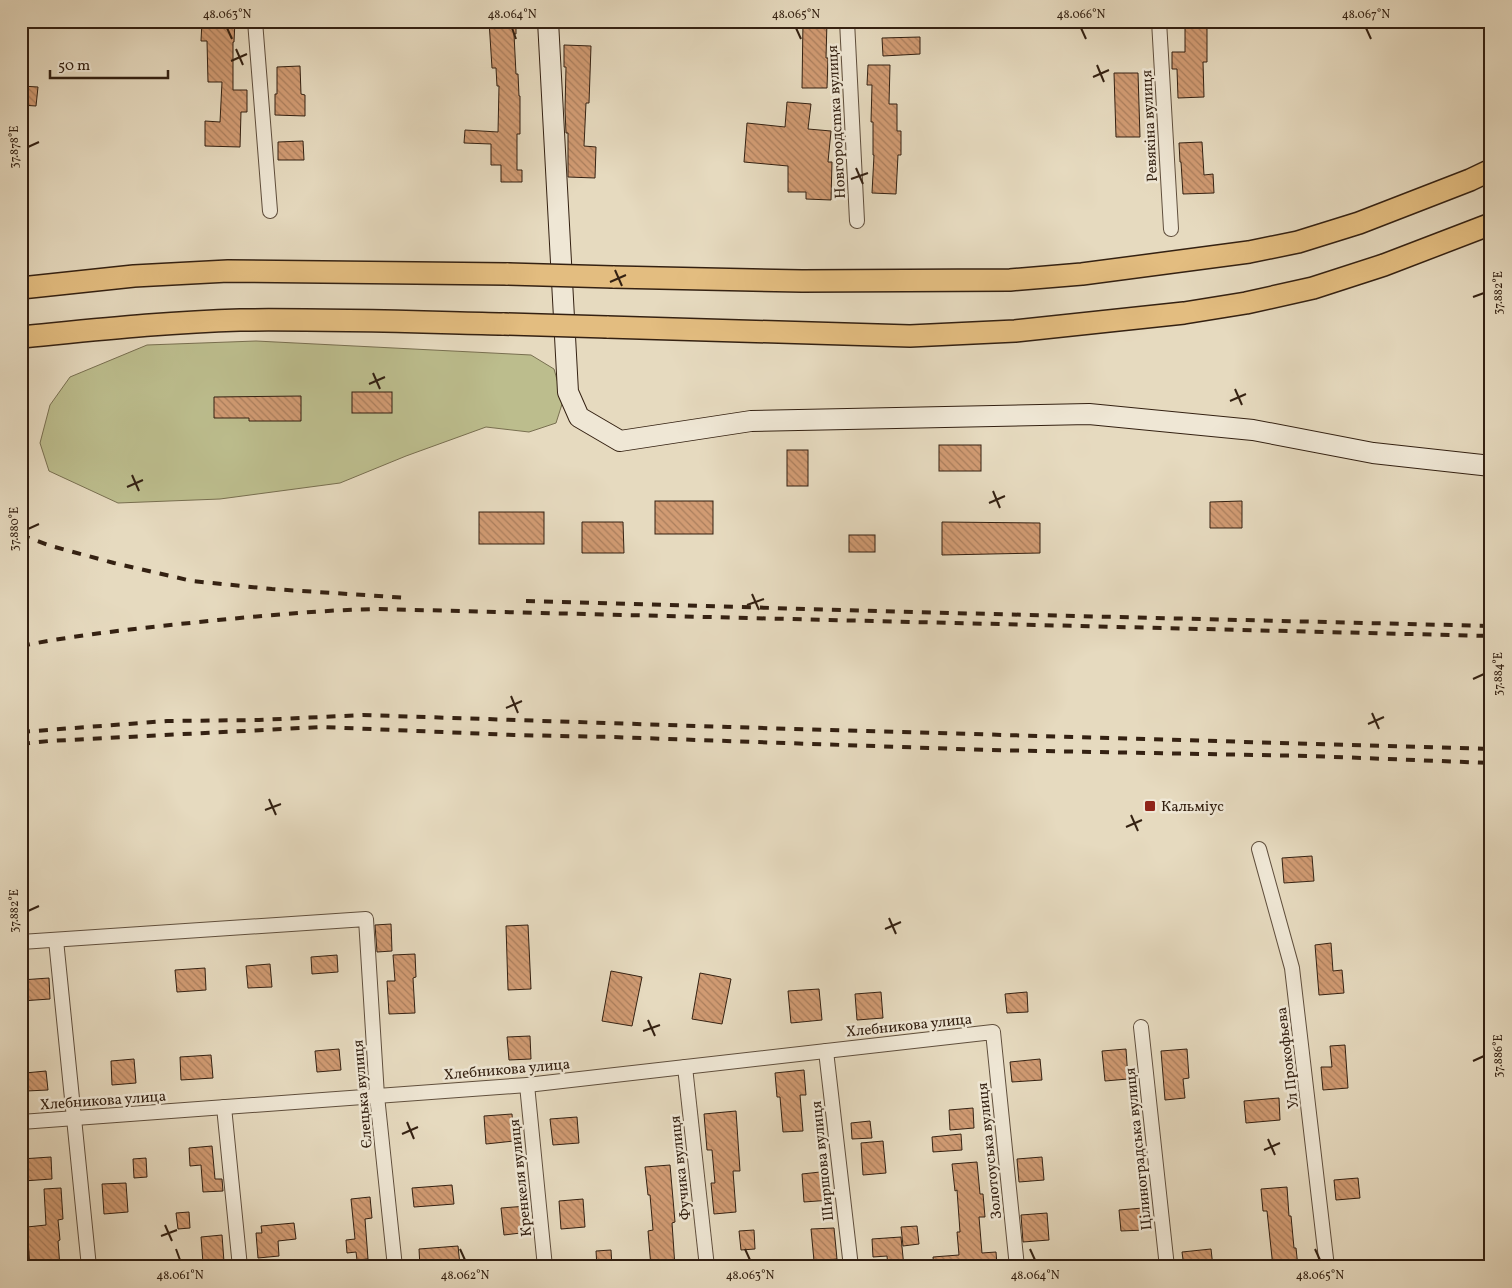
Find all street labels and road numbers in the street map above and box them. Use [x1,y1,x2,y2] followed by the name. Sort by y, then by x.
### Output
[823,44,852,199] street label: Новгородсmка вулиця
[1137,69,1164,182] street label: Ревякiна вулиця
[1272,1006,1305,1110] street label: Ул Прокофьева
[845,1009,973,1044] street label: Хлебникова улица
[348,1039,379,1149] street label: Єлецька вулиця
[443,1055,571,1086] street label: Хлебникова улица
[1120,1066,1158,1231] street label: Цілиноградська вулиця
[973,1081,1008,1220] street label: Золотоуська вулиця
[39,1087,167,1116] street label: Хлебникова улица
[807,1100,840,1222] street label: Ширшова вулиця
[666,1114,697,1221] street label: Фучика вулиця
[505,1118,538,1238] street label: Кренкеля вулиця

